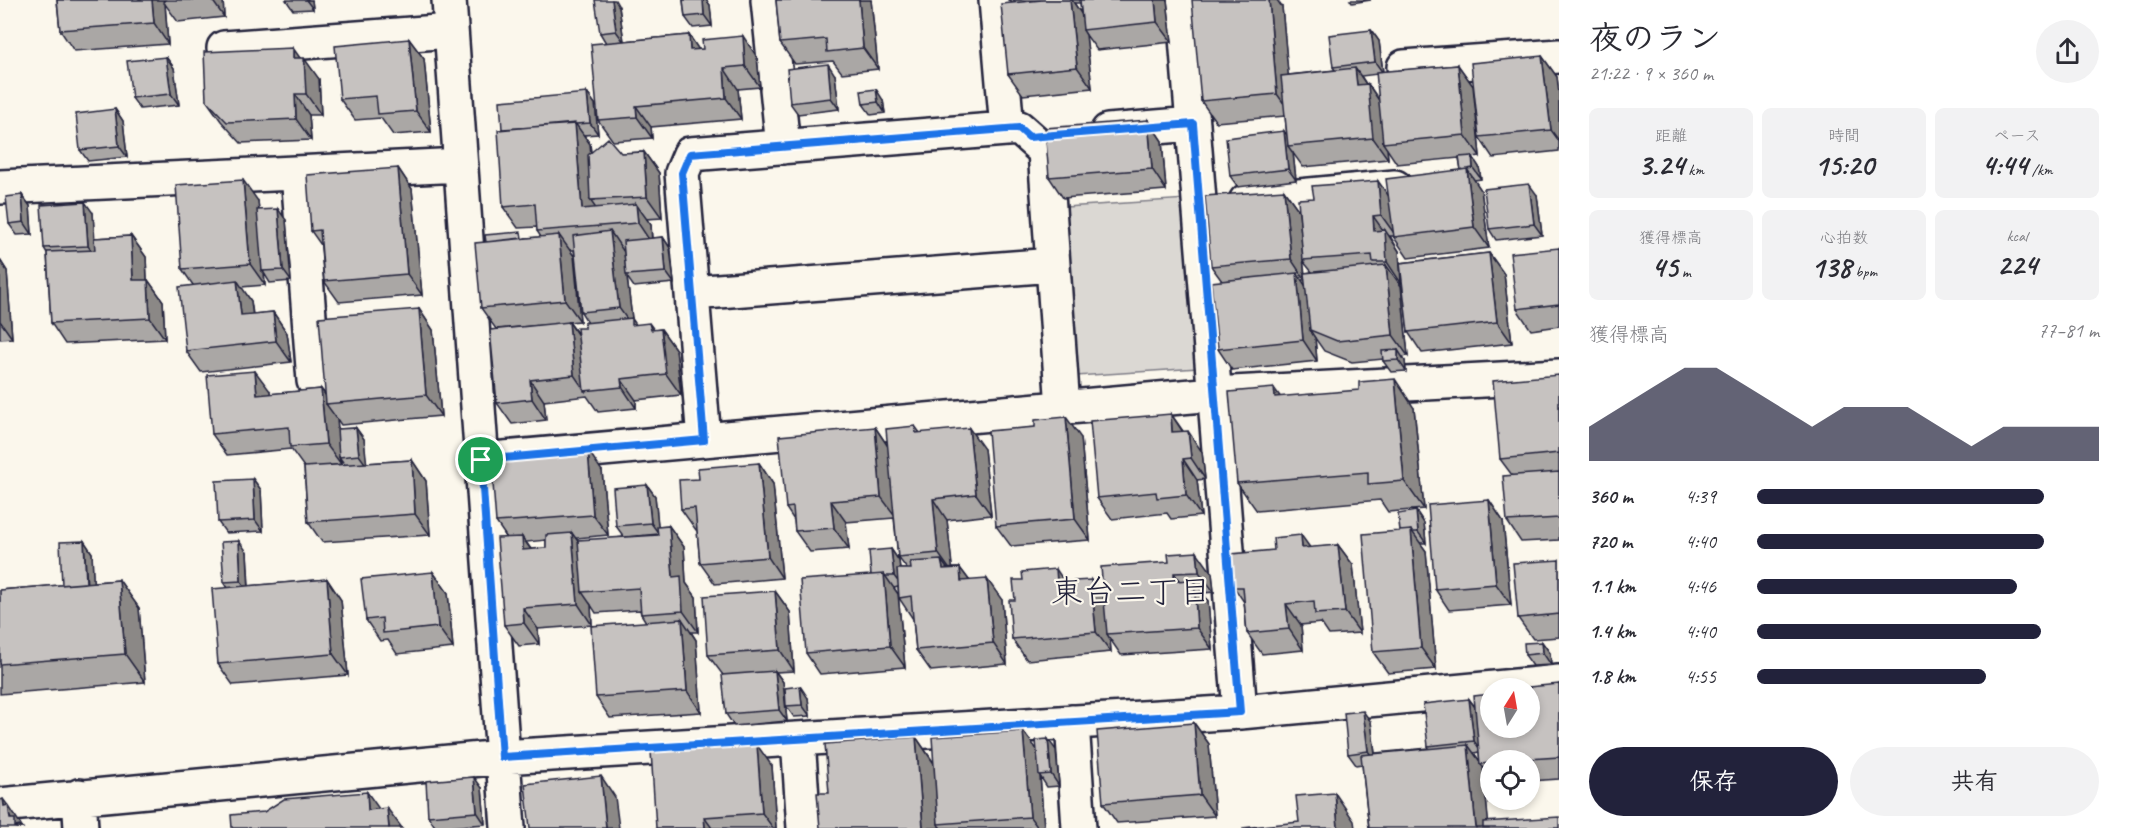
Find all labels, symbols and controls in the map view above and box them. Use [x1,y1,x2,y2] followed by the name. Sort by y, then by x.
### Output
[1589,17,1721,59] text: 夜のラン
[2036,20,2099,83] button: share
[1589,61,1713,86] text: 21:22 · 9 × 360 m
[1655,126,1687,146] text: 距離
[1828,126,1860,146] text: 時間
[1993,126,2041,146] text: ペース
[1638,146,1684,184] text: 3.24
[1814,146,1874,184] text: 15:20
[1981,146,2028,184] text: 4:44
[1684,160,1704,180] text: km
[2028,160,2053,180] text: /km
[2006,226,2028,246] text: kcal
[1639,228,1703,248] text: 獲得標高
[1820,228,1868,248] text: 心拍数
[1997,246,2037,284] text: 224
[1651,248,1678,286] text: 45
[1811,248,1851,286] text: 138
[1678,262,1691,282] text: m
[1851,262,1877,282] text: bpm
[2038,318,2099,343] text: 77–81 m
[1589,322,1669,347] text: 獲得標高
[455,434,506,485] pin
[464,443,497,476] icon: arrive
[1589,484,1633,509] text: 360 m
[1685,484,1716,509] text: 4:39
[1589,529,1632,554] text: 720 m
[1685,529,1716,554] text: 4:40
[1051,571,1211,612] district label: 東台二丁目
[1589,574,1636,599] text: 1.1 km
[1685,574,1716,599] text: 4:46
[1589,619,1636,644] text: 1.4 km
[1685,619,1716,644] text: 4:40
[1589,664,1636,689] text: 1.8 km
[1685,664,1716,689] text: 4:55
[1480,678,1540,738] north arrow
[1480,678,1540,810] map controls
[1589,747,1838,816] button: 保存
[1850,747,2099,816] button: 共有
[1480,750,1540,810] button: locate

